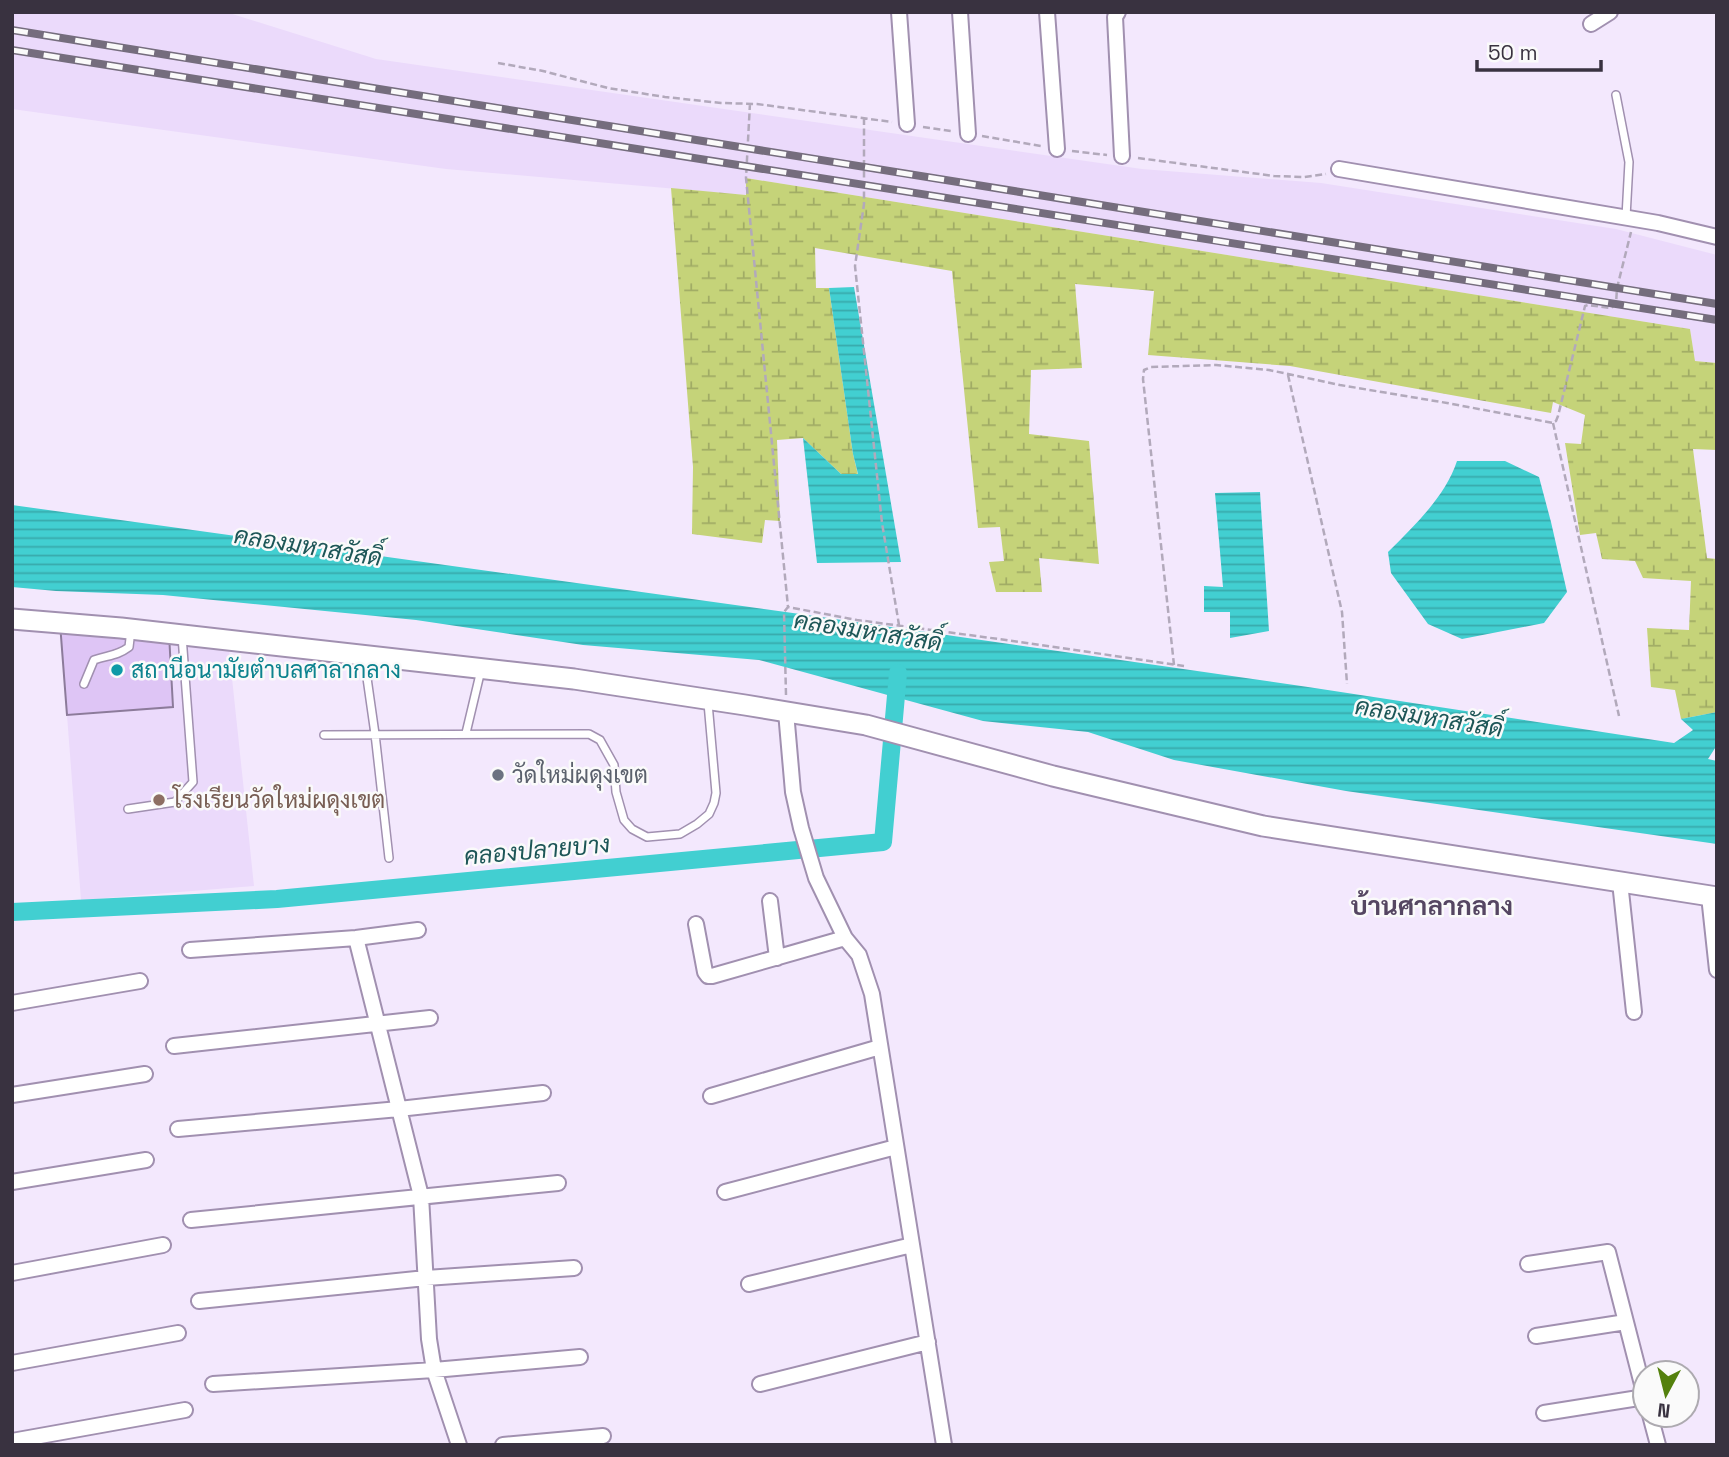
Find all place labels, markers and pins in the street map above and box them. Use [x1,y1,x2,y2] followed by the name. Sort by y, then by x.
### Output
[131,655,401,685] place label: สถานีอนามัยตำบลศาลากลาง
[109,662,125,678] marker: สถานีอนามัยตำบลศาลากลาง
[512,759,648,791] place label: วัดใหม่ผดุงเขต
[490,767,506,783] marker: วัดใหม่ผดุงเขต
[171,784,385,816] place label: โรงเรียนวัดใหม่ผดุงเขต
[151,792,167,808] marker: โรงเรียนวัดใหม่ผดุงเขต

